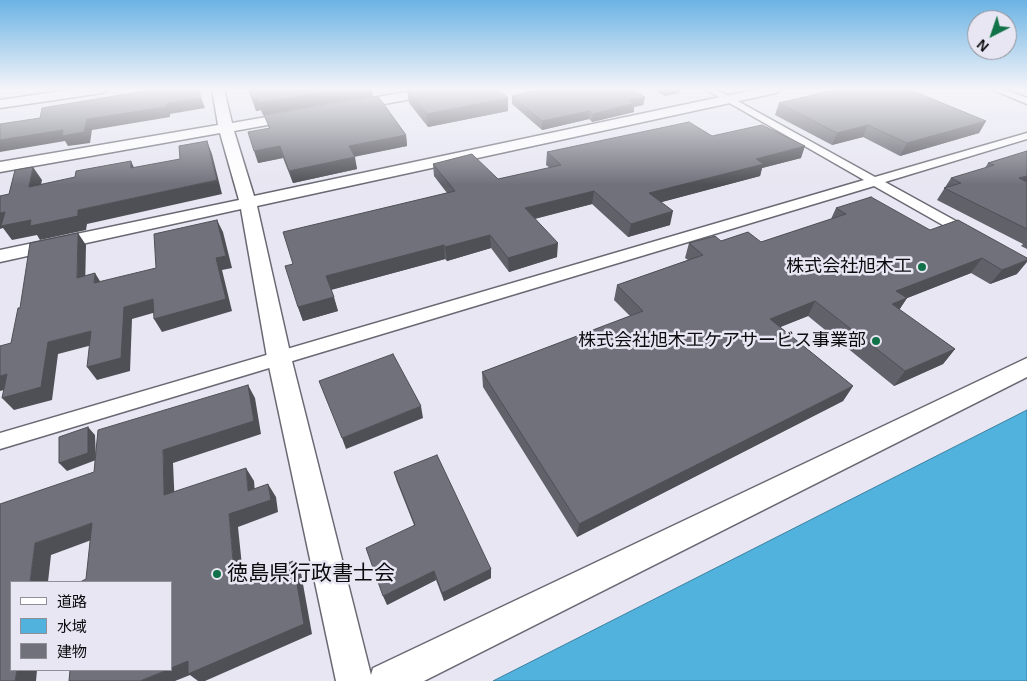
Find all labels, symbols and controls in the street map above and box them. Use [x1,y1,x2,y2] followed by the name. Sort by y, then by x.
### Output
[967,10,1017,60] north arrow
[974,36,992,55] text: N
[786,256,912,278] place label: 株式会社旭木工
[916,261,928,273] marker: 株式会社旭木工
[578,330,866,352] place label: 株式会社旭木工ケアサービス事業部
[870,335,882,347] marker: 株式会社旭木工ケアサービス事業部
[227,561,395,587] place label: 徳島県行政書士会
[211,568,223,580] marker: 徳島県行政書士会
[10,581,172,671] legend
[57,593,87,610] text: 道路
[57,618,87,635] text: 水域
[57,643,87,660] text: 建物

